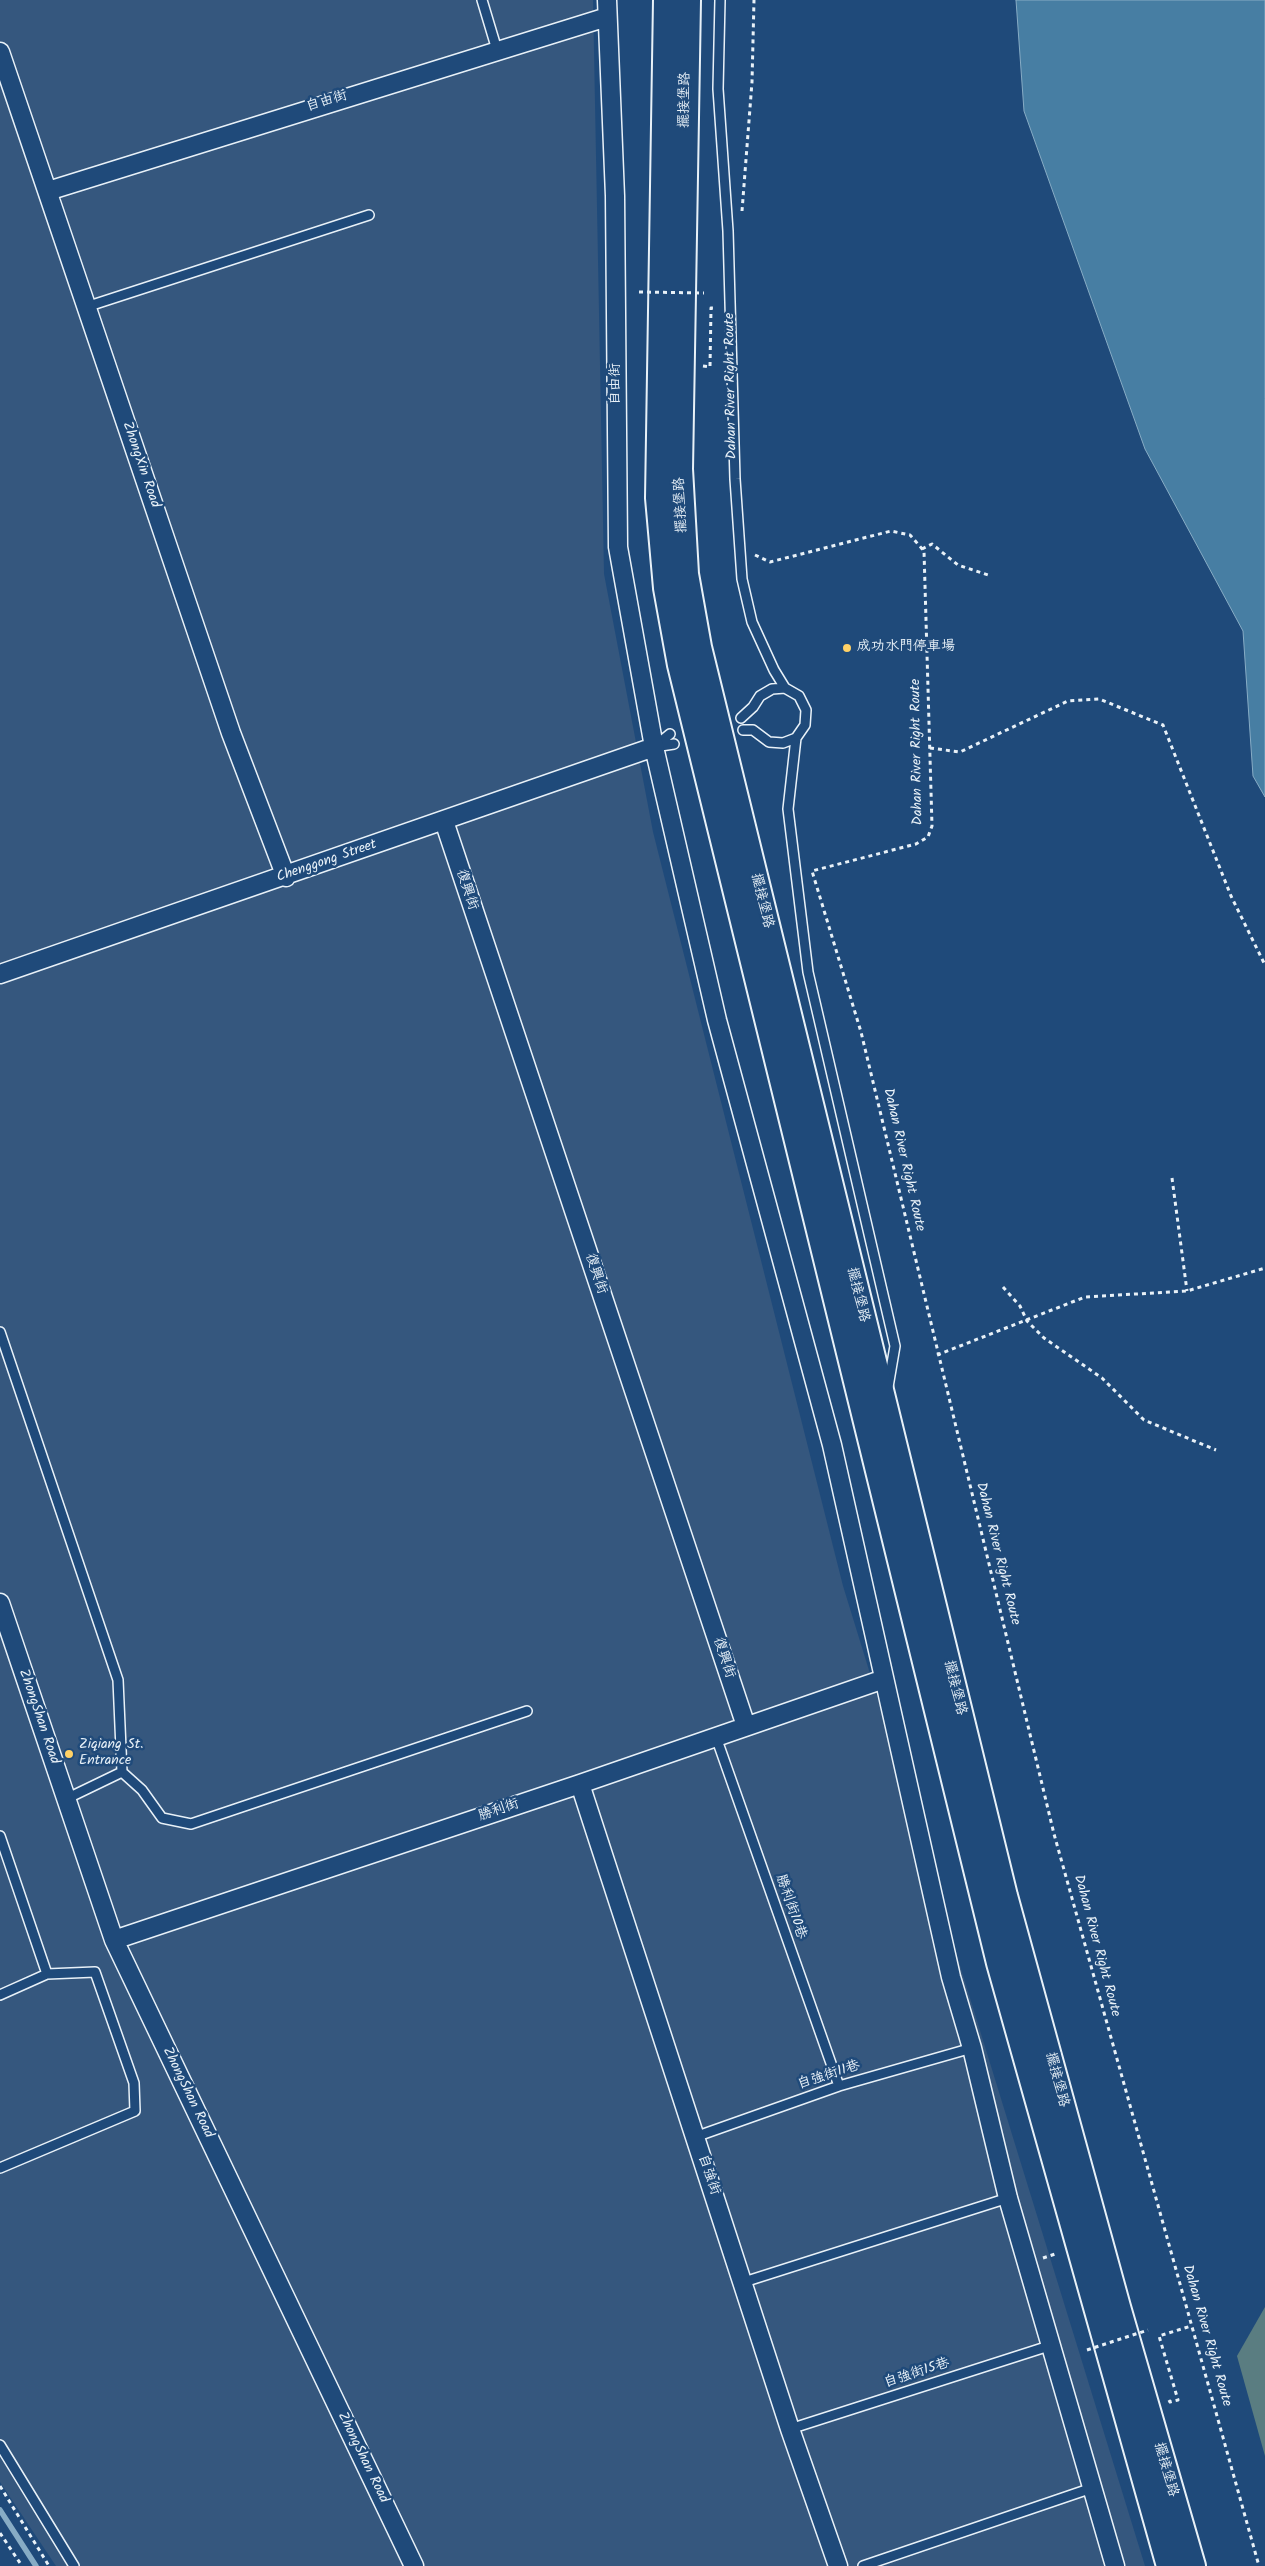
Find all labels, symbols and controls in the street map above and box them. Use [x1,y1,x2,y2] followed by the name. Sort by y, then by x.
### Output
[677,72,695,128] street label: 擺接堡路
[304,88,350,116] street label: 自由街
[722,313,742,459] street label: Dahan River Right Route
[609,363,625,405] street label: 自由街
[117,420,163,510] street label: ZhongXin Road
[672,477,692,533] street label: 擺接堡路
[857,640,955,656] place label: 成功水門停車場
[841,642,853,654] marker: 成功水門停車場
[908,679,928,825] street label: Dahan River Right Route
[275,837,379,887] street label: Chenggong Street
[452,867,480,913] street label: 復興街
[746,872,776,930] street label: 擺接堡路
[878,1087,928,1233] street label: Dahan River Right Route
[581,1251,609,1297] street label: 復興街
[842,1266,872,1324] street label: 擺接堡路
[971,1481,1023,1627] street label: Dahan River Right Route
[709,1635,737,1681] street label: 復興街
[939,1659,969,1717] street label: 擺接堡路
[14,1667,62,1767] street label: ZhongShan Road
[79,1738,143,1770] place label: Ziqiang St. Entrance
[63,1748,75,1760] marker: Ziqiang St. Entrance
[476,1796,522,1826] street label: 勝利街
[771,1872,809,1942] street label: 勝利街10巷
[1069,1873,1123,2019] street label: Dahan River Right Route
[158,2045,216,2141] street label: ZhongShan Road
[1041,2051,1071,2109] street label: 擺接堡路
[796,2058,862,2094] street label: 自強街11巷
[693,2152,723,2198] street label: 自強街
[1178,2263,1234,2409] street label: Dahan River Right Route
[882,2356,952,2392] street label: 自強街15巷
[333,2410,391,2506] street label: ZhongShan Road
[1149,2441,1181,2499] street label: 擺接堡路

